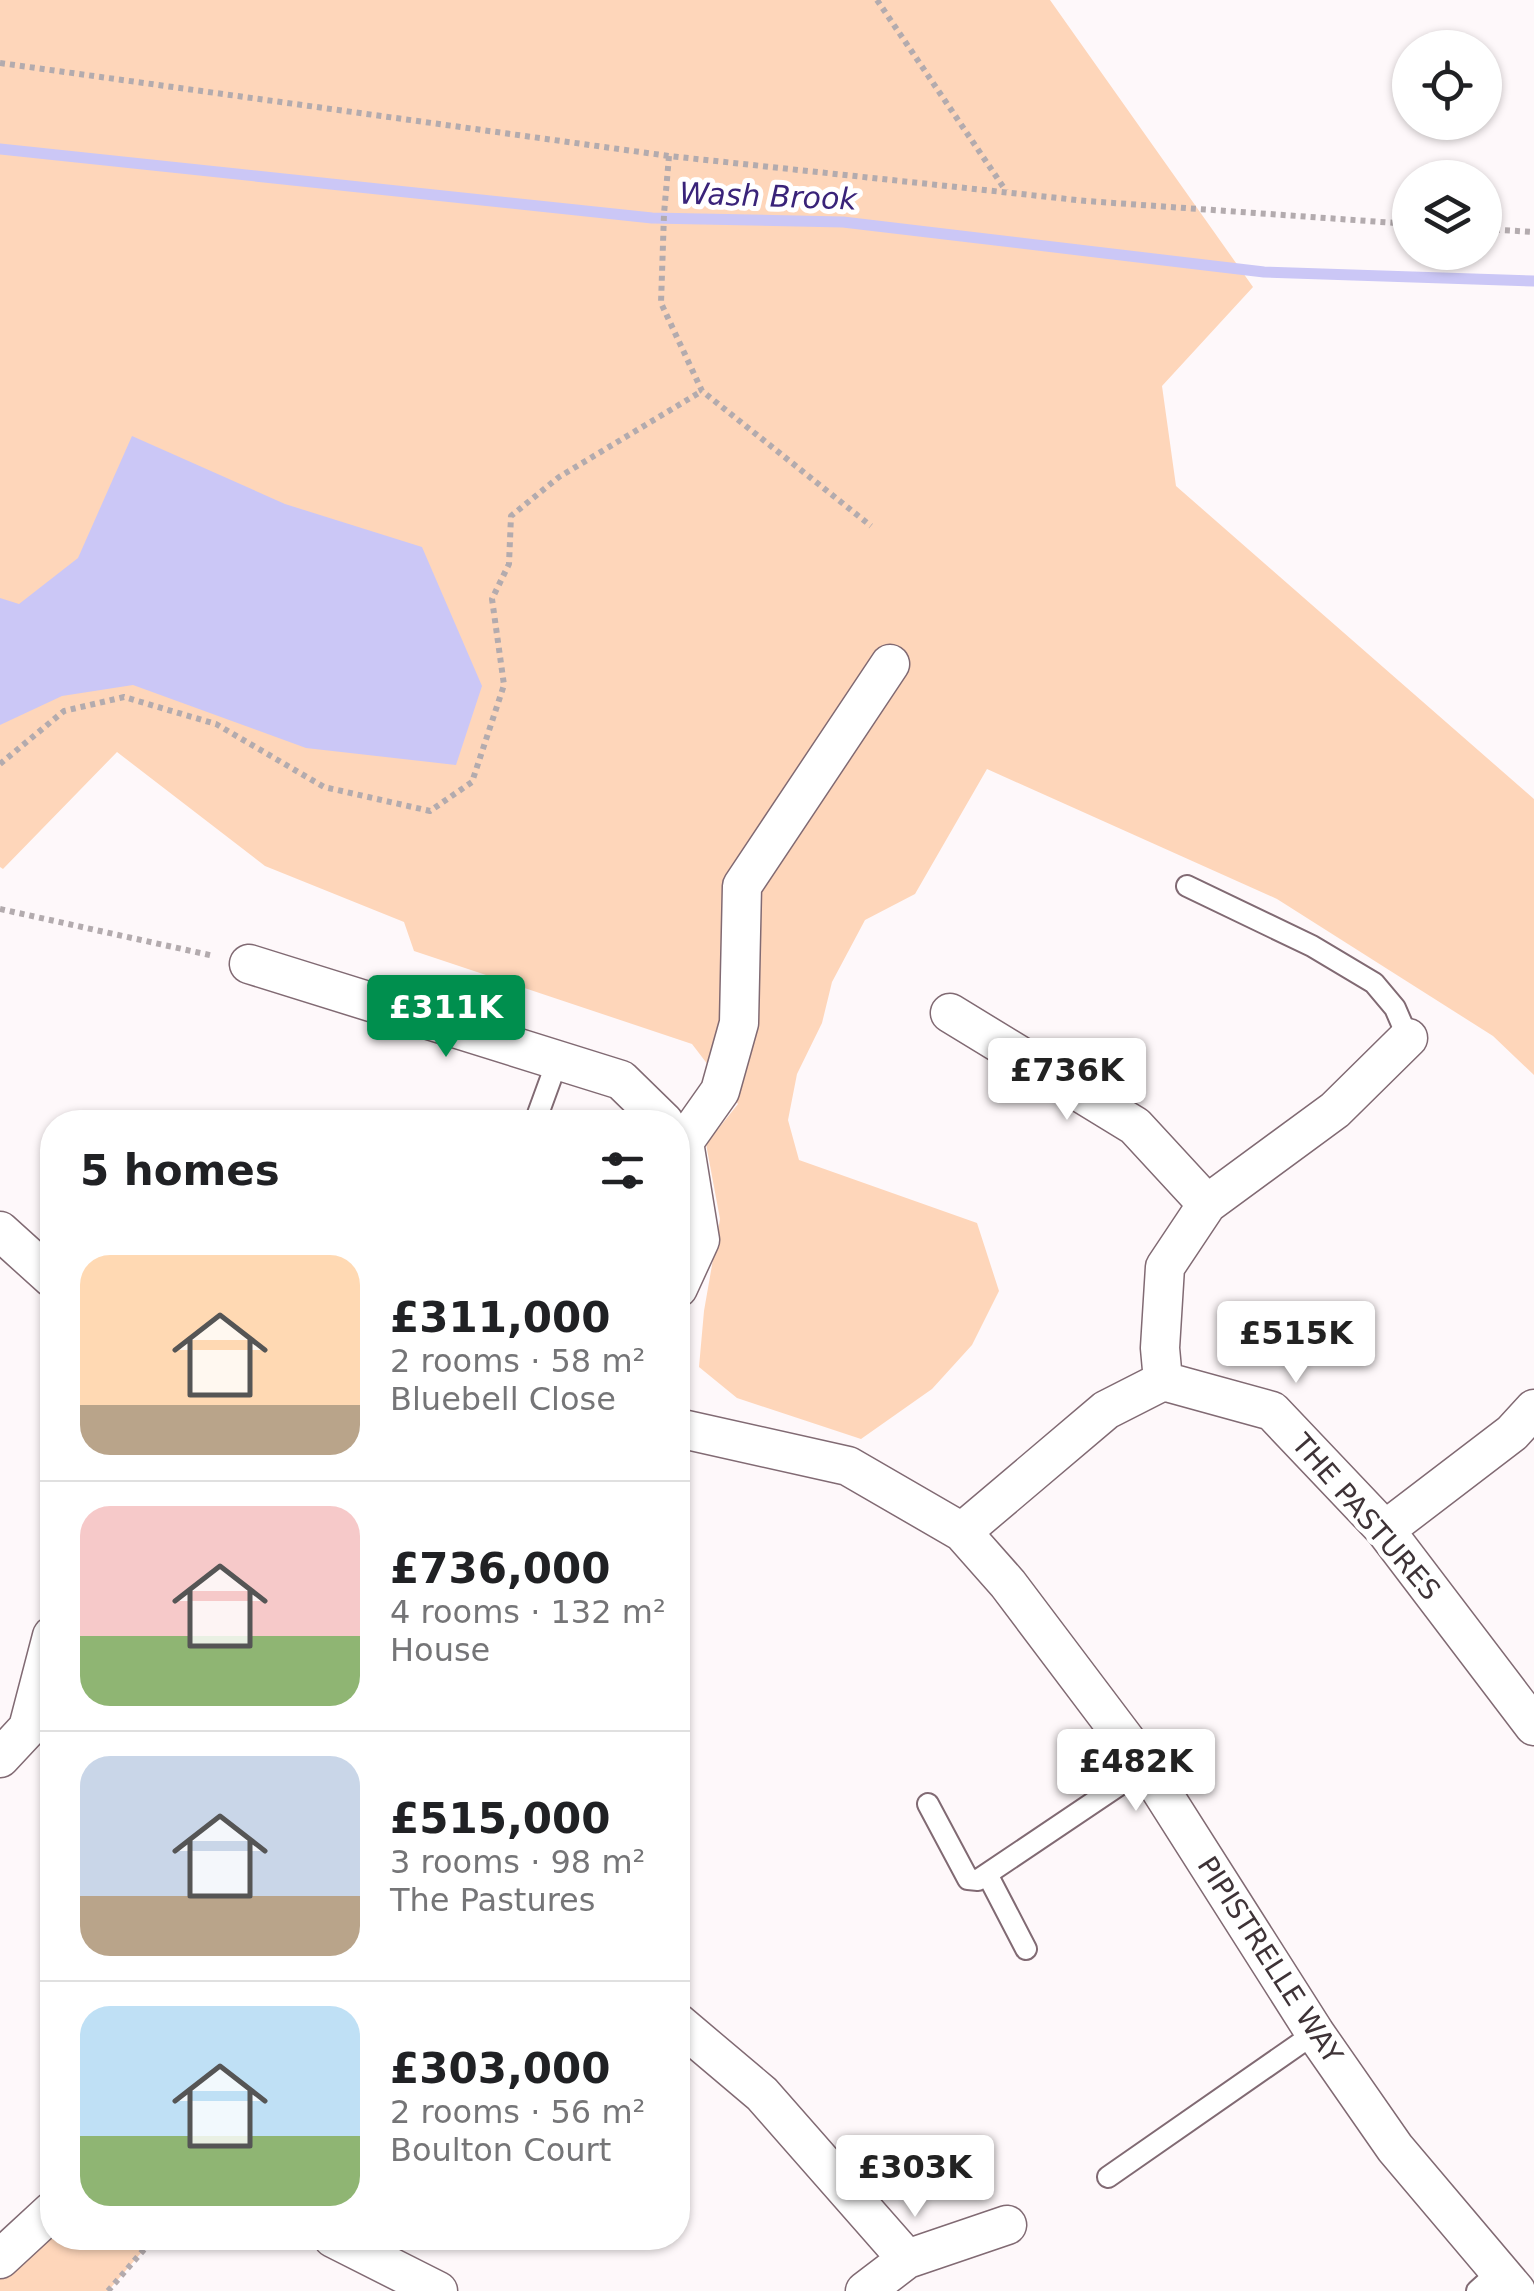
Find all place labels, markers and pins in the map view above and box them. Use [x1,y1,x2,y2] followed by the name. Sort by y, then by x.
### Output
[376,975,516,1060] pin: £311K
[997,1038,1137,1123] pin: £736K
[1226,1301,1366,1386] pin: £515K
[1066,1729,1206,1814] pin: £482K
[845,2135,985,2220] pin: £303K

